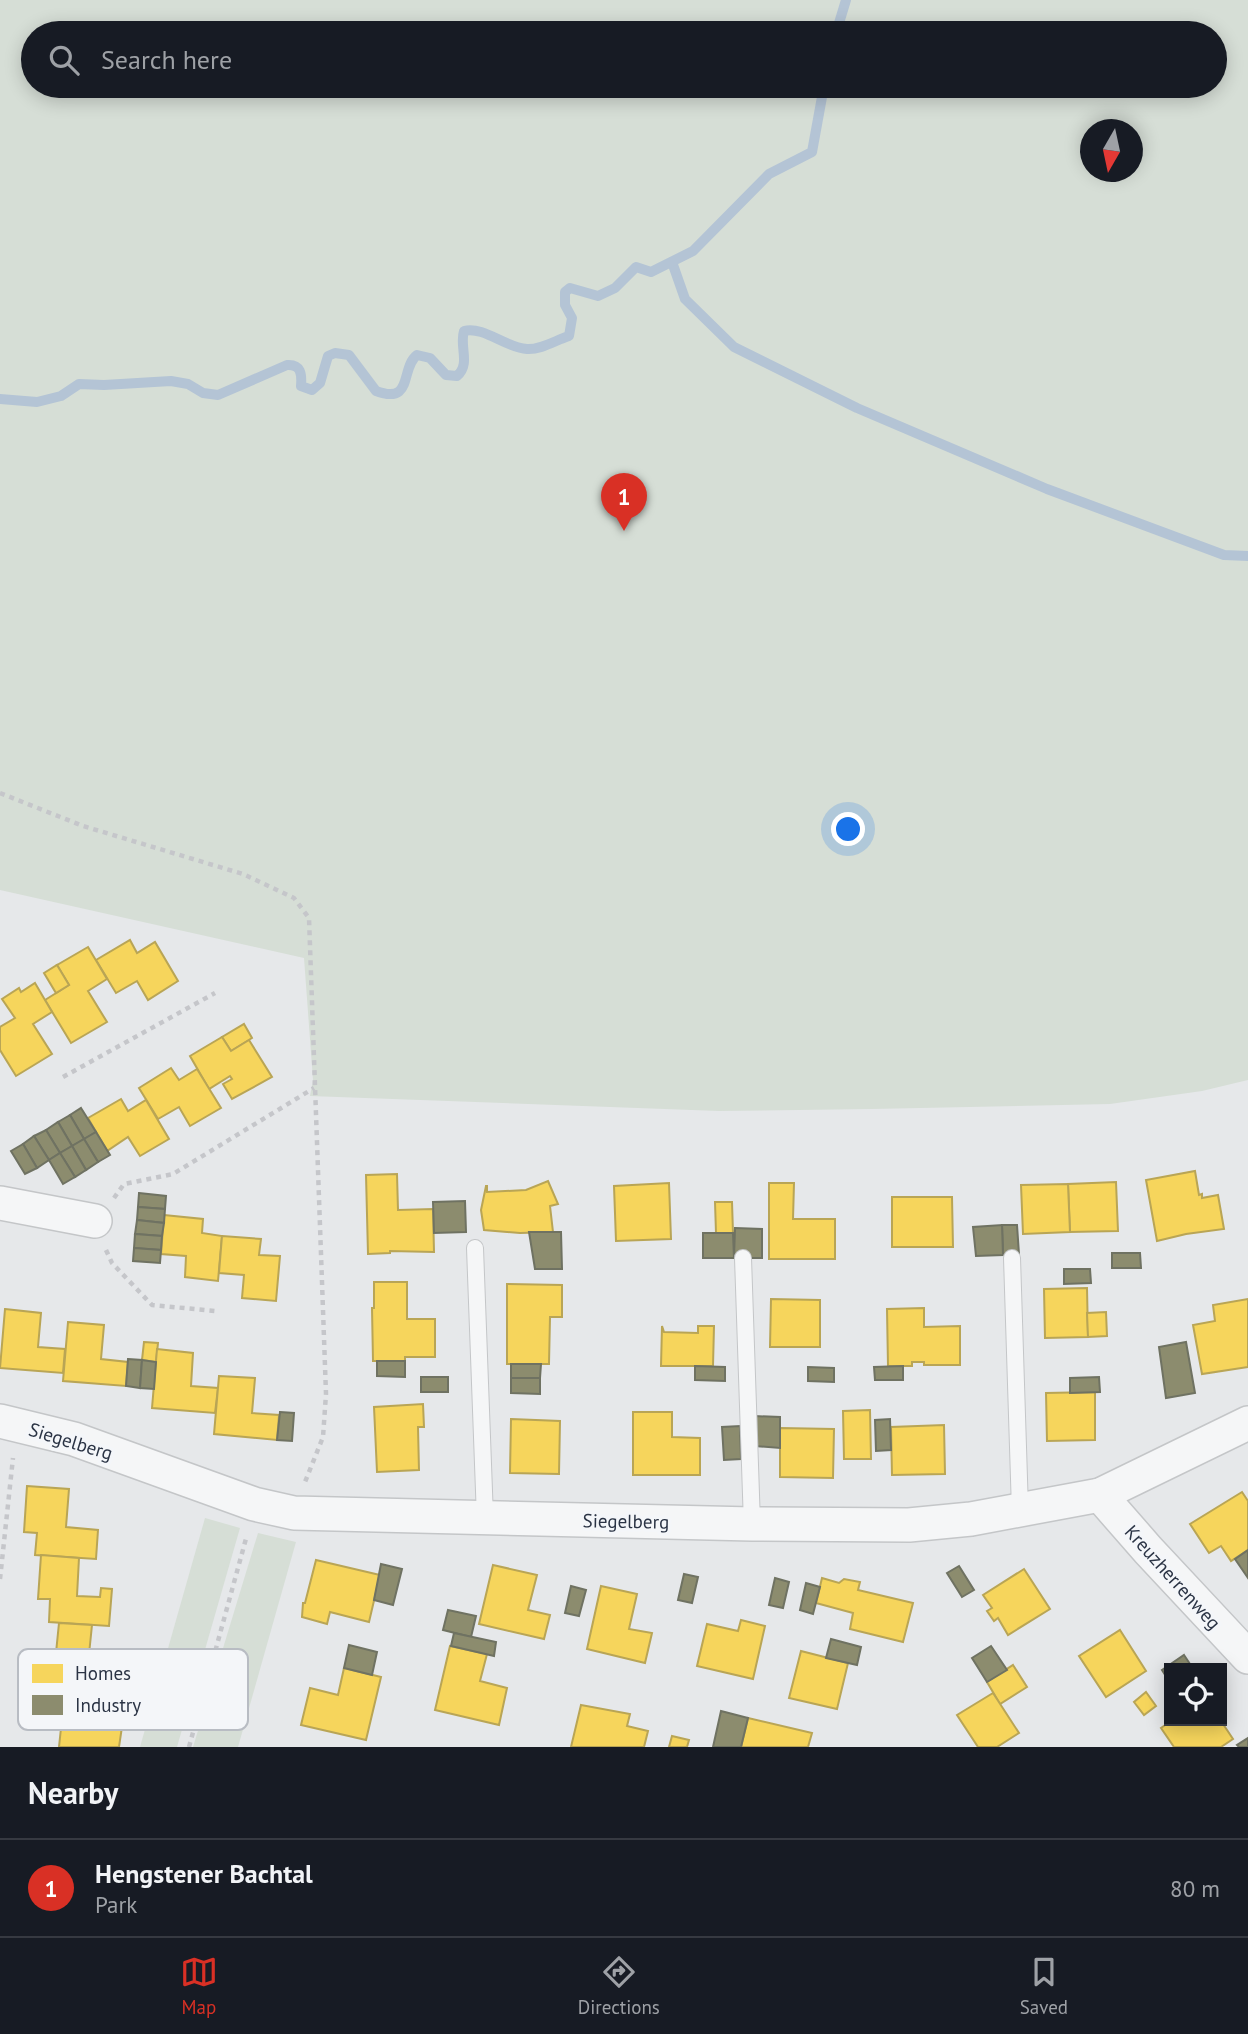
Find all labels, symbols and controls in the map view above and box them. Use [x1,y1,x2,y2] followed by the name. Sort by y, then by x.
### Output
[21,21,1227,98] search box
[45,41,83,79] icon: search
[101,43,232,76] text: Search here
[1080,119,1143,182] north arrow
[601,473,647,531] pin: 1
[831,812,865,846] your location
[26,1417,116,1465] street label: Siegelberg
[582,1508,670,1534] street label: Siegelberg
[1120,1520,1226,1634] street label: Kreuzherrenweg
[18,1649,248,1730] legend
[75,1661,131,1685] text: Homes
[1164,1663,1227,1726] map controls
[1164,1663,1227,1726] button: locate
[75,1693,141,1717] text: Industry
[28,1773,118,1812] text: Nearby
[95,1857,313,1890] text: Hengstener Bachtal
[44,1874,58,1903] text: 1
[1170,1874,1220,1903] text: 80 m
[95,1890,137,1919] text: Park
[180,1953,218,2019] tab: Map
[578,1953,660,2019] tab: Directions
[1020,1953,1068,2019] tab: Saved

